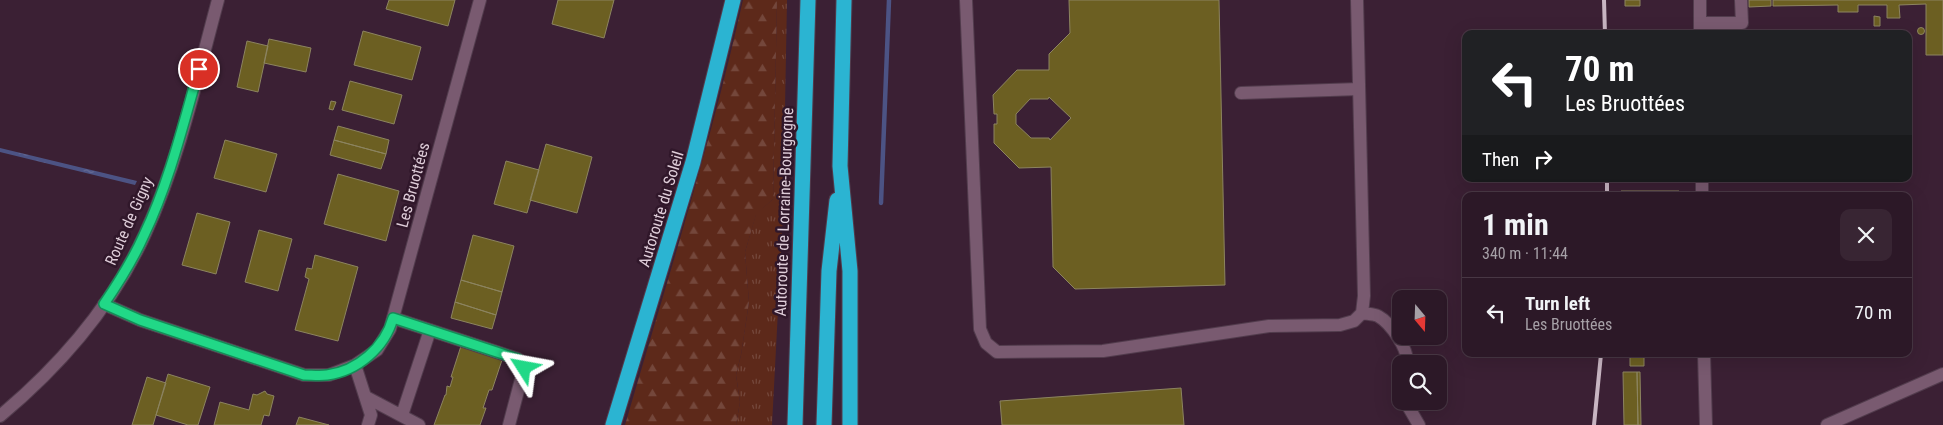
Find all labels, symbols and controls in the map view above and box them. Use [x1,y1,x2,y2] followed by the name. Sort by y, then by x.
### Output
[178,48,220,90] pin
[1565,49,1634,90] text: 70 m
[1482,50,1547,115] icon: left
[185,55,213,83] icon: arrive
[1565,91,1685,116] text: Les Bruottées
[771,107,797,317] street label: Autoroute de Lorraine-Bourgogne
[393,140,433,230] street label: Les Bruottées
[1529,145,1557,173] icon: right
[1482,148,1519,171] text: Then
[634,149,688,269] street label: Autoroute du Soleil
[101,174,157,268] street label: Route de Gigny
[1482,207,1549,242] text: 1 min
[1840,209,1892,261] button: close
[1482,244,1568,263] text: 340 m · 11:44
[1392,290,1448,345] north arrow
[1392,290,1447,410] map controls
[1525,292,1590,315] text: Turn left
[1482,299,1510,327] icon: left
[1855,301,1892,324] text: 70 m
[1525,315,1612,334] text: Les Bruottées
[497,341,549,393] position arrow
[1392,355,1447,410] button: search

